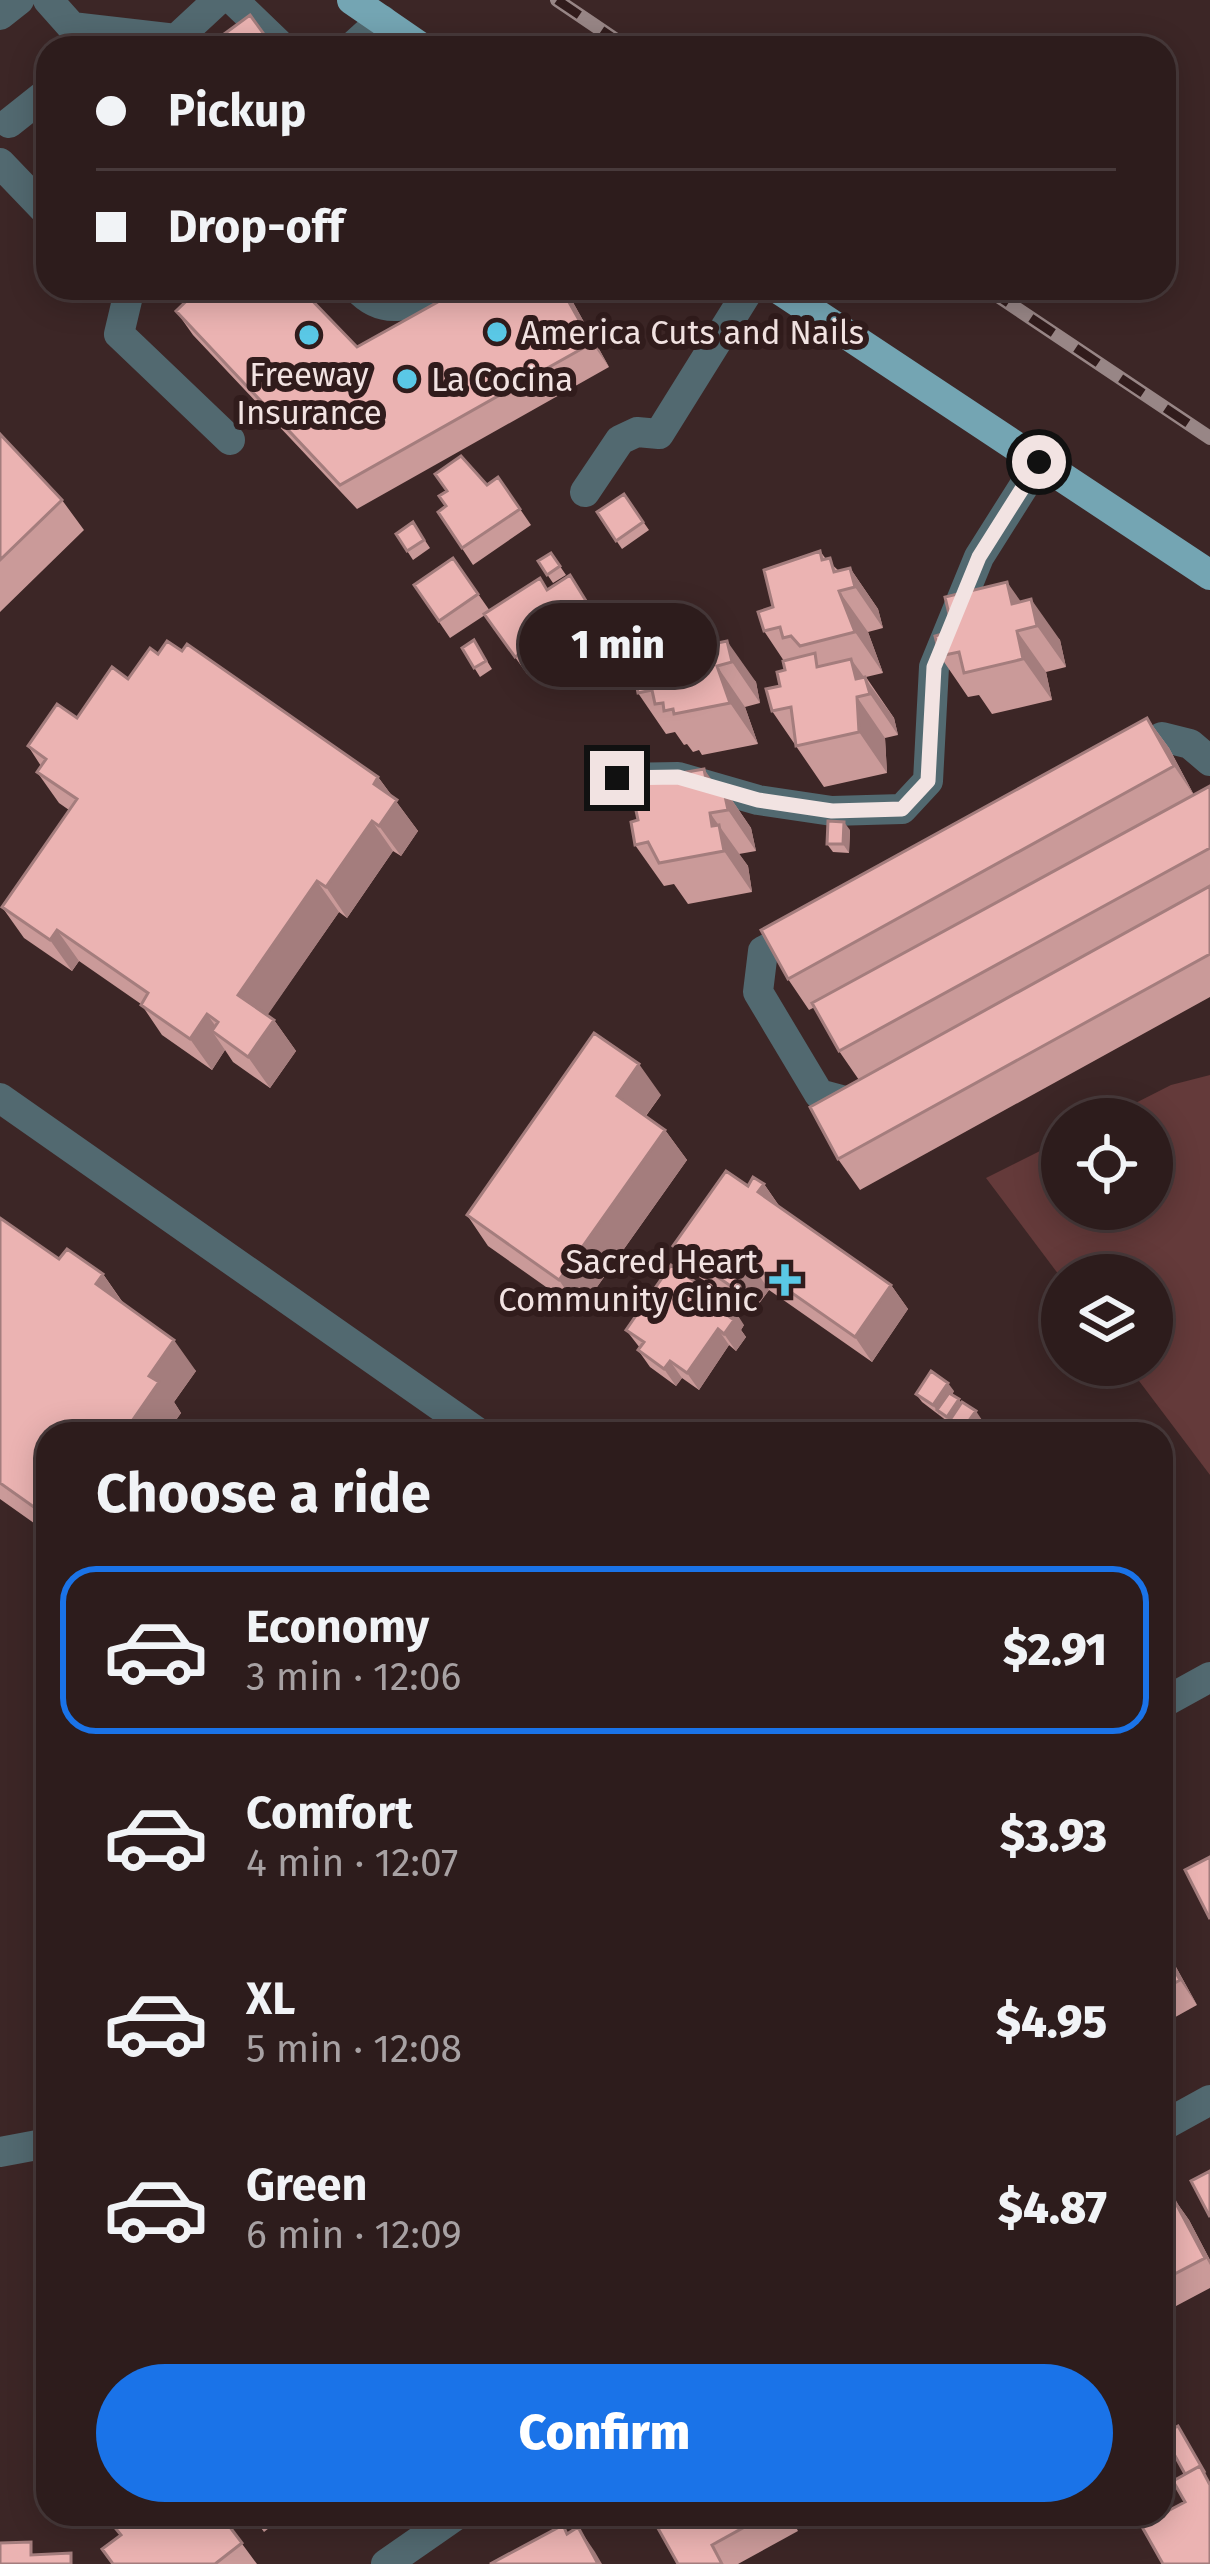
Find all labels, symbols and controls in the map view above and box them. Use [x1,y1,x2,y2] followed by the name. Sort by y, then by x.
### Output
[168,84,306,138] text: Pickup
[168,200,344,254] text: Drop-off
[521,313,864,353] place label: America Cuts and Nails
[484,319,510,345] marker: America Cuts and Nails
[296,322,322,348] marker: Freeway Insurance
[236,355,382,433] place label: Freeway Insurance
[431,360,573,400] place label: La Cocina
[394,366,420,392] marker: La Cocina
[1012,435,1066,489] route start
[518,604,716,688] callout: 1 min
[571,622,665,668] text: 1 min
[590,751,644,805] route end
[1041,1098,1173,1386] map controls
[1041,1098,1173,1230] button: locate
[498,1242,758,1320] place label: Sacred Heart Community Clinic
[1041,1254,1173,1386] button: layers
[769,1264,801,1296] marker: Sacred Heart Community Clinic
[96,1462,431,1526] text: Choose a ride
[102,1596,210,1704] icon: car
[246,1600,429,1654] text: Economy
[1003,1623,1107,1677] text: $2.91
[246,1654,461,1700] text: 3 min · 12:06
[102,1782,210,1890] icon: car
[246,1786,413,1840] text: Comfort
[1000,1809,1107,1863] text: $3.93
[246,1840,458,1886] text: 4 min · 12:07
[102,1968,210,2076] icon: car
[246,1972,295,2026] text: XL
[996,1995,1107,2049] text: $4.95
[246,2026,462,2072] text: 5 min · 12:08
[102,2154,210,2262] icon: car
[246,2158,367,2212] text: Green
[998,2181,1107,2235] text: $4.87
[246,2212,462,2258] text: 6 min · 12:09
[96,2364,1113,2502] button: Confirm

